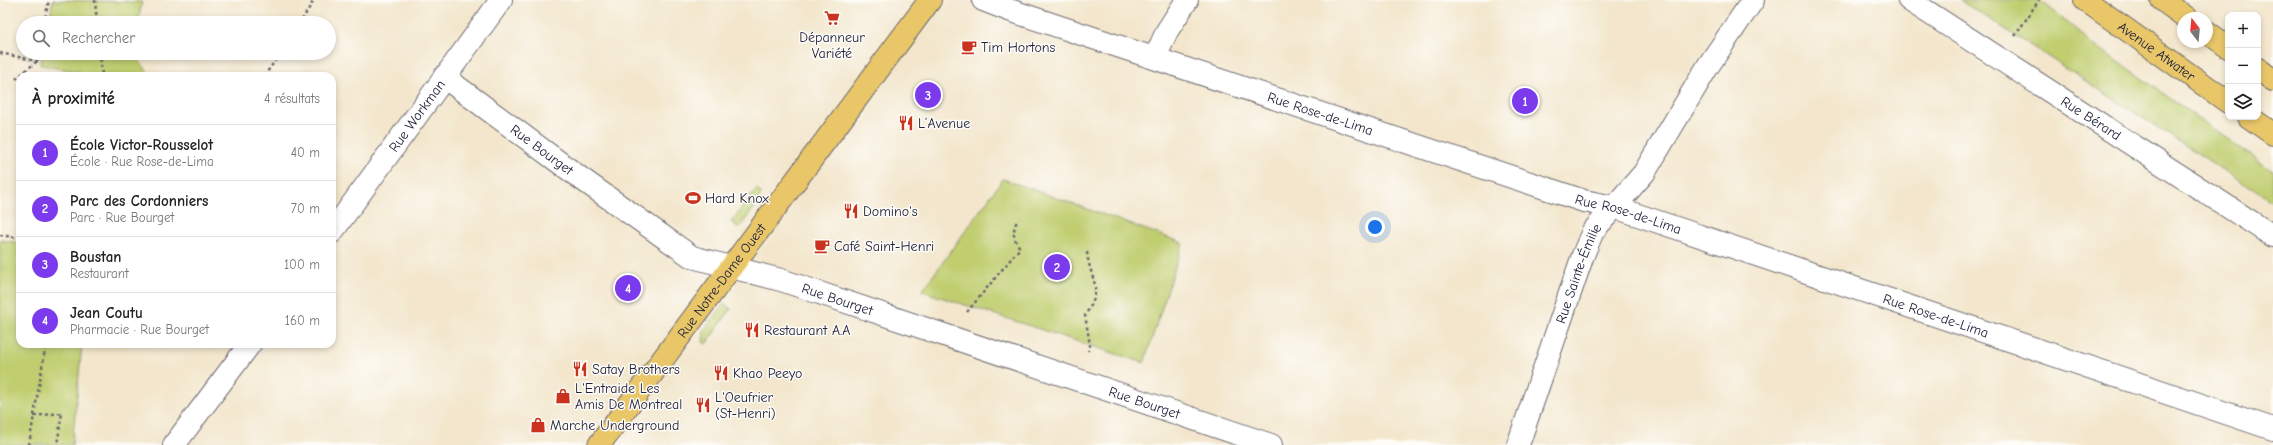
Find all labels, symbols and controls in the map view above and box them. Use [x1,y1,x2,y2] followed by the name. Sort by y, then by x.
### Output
[823,9,841,27] supermarket icon: Dépanneur Variété
[2177,12,2213,48] north arrow
[2225,12,2261,120] map controls
[2225,12,2261,48] button: +
[16,16,336,60] search box
[2114,18,2199,85] street label: Avenue Atwater
[30,27,52,49] icon: search
[62,29,135,47] text: Rechercher
[799,29,865,62] place label: Dépanneur Variété
[960,38,978,56] cafe icon: Tim Hortons
[981,39,1056,56] place label: Tim Hortons
[2225,48,2261,84] button: −
[385,77,449,155] street label: Rue Workman
[915,80,941,110] pin: 3
[2225,84,2261,120] button: layers
[1512,86,1538,116] pin: 1
[1265,88,1375,139] street label: Rue Rose-de-Lima
[32,89,115,108] text: À proximité
[264,91,320,106] text: 4 résultats
[2058,93,2124,144] street label: Rue Bérard
[897,114,915,132] restaurant icon: L’Avenue
[918,115,970,132] place label: L’Avenue
[507,121,577,179] street label: Rue Bourget
[70,136,213,154] text: École Victor-Rousselot
[42,145,48,160] text: 1
[291,145,320,160] text: 40 m
[70,154,214,169] text: École · Rue Rose-de-Lima
[684,189,702,207] sports icon: Hard Knox
[705,190,769,207] place label: Hard Knox
[1573,191,1684,238] street label: Rue Rose-de-Lima
[70,192,208,210] text: Parc des Cordonniers
[42,201,48,216] text: 2
[291,201,320,216] text: 70 m
[842,202,860,220] restaurant icon: Domino's
[863,203,918,220] place label: Domino's
[70,210,174,225] text: Parc · Rue Bourget
[1365,217,1385,237] your location
[674,220,770,341] street label: Rue Notre-Dame Ouest
[1552,220,1605,326] street label: Rue Sainte-Émilie
[813,237,831,255] cafe icon: Café Saint-Henri
[834,238,934,255] place label: Café Saint-Henri
[70,248,121,266] text: Boustan
[1044,252,1070,282] pin: 2
[42,257,48,272] text: 3
[284,257,320,272] text: 100 m
[70,266,129,281] text: Restaurant
[615,273,641,303] pin: 4
[800,280,876,320] street label: Rue Bourget
[1881,290,1991,342] street label: Rue Rose-de-Lima
[70,304,143,322] text: Jean Coutu
[42,313,48,328] text: 4
[285,313,320,328] text: 160 m
[743,321,761,339] restaurant icon: Restaurant A.A
[70,322,209,337] text: Pharmacie · Rue Bourget
[764,322,850,339] place label: Restaurant A.A
[571,360,589,378] restaurant icon: Satay Brothers
[592,361,680,378] place label: Satay Brothers
[712,364,730,382] restaurant icon: Khao Peeyo
[733,365,802,382] place label: Khao Peeyo
[575,380,682,413] place label: L'Entraide Les Amis De Montreal
[1107,383,1183,423] street label: Rue Bourget
[554,387,572,405] shop icon: L'Entraide Les Amis De Montreal
[715,389,776,422] place label: L'Oeufrier (St-Henri)
[694,396,712,414] restaurant icon: L'Oeufrier (St-Henri)
[529,416,547,434] shop icon: Marche Underground
[550,417,680,434] place label: Marche Underground

